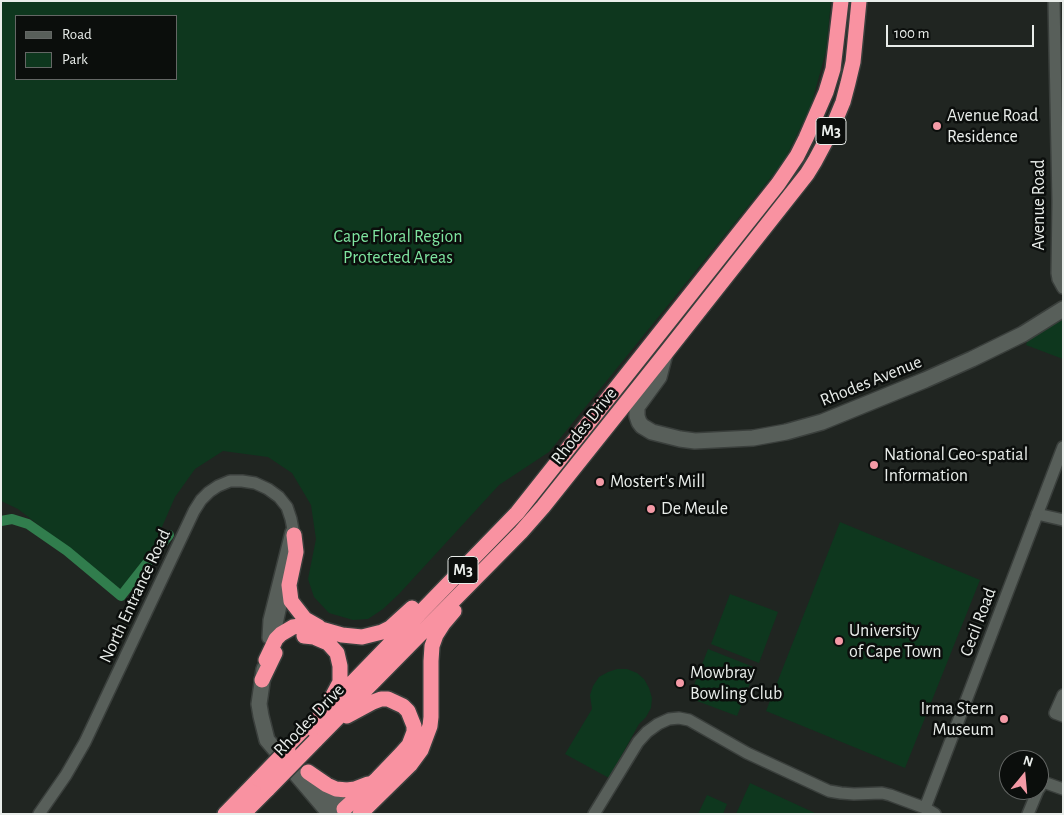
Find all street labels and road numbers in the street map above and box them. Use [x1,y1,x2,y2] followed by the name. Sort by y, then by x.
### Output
[816,118,846,144] road number: M3
[1028,159,1050,251] street label: Avenue Road
[817,351,925,411] street label: Rhodes Avenue
[546,383,622,469] street label: Rhodes Drive
[95,526,175,666] street label: North Entrance Road
[448,556,478,584] road number: M3
[955,585,1001,659] street label: Cecil Road
[269,679,349,761] street label: Rhodes Drive

